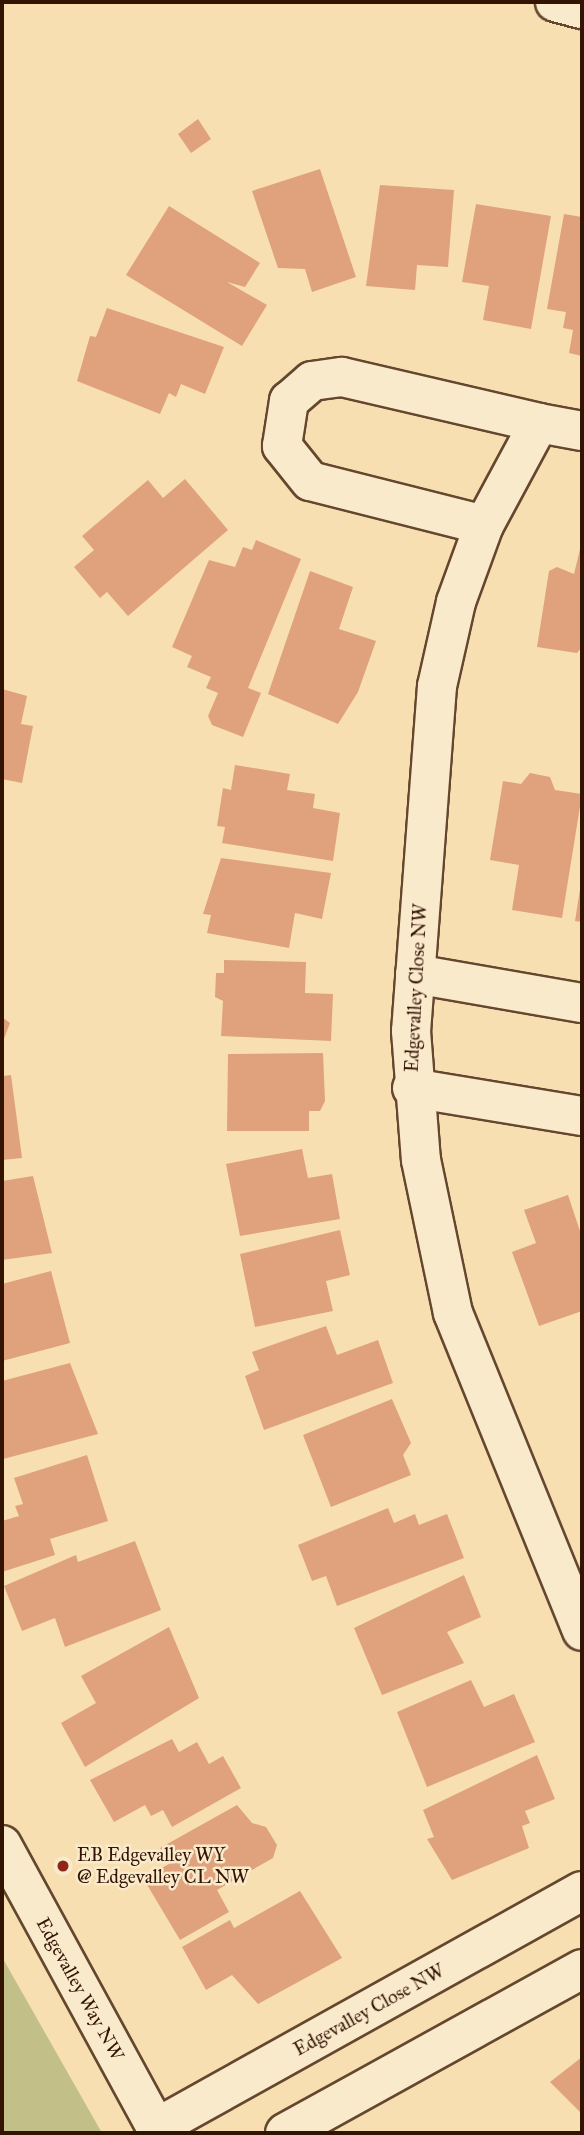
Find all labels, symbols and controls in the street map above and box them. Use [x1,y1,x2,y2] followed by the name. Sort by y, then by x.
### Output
[400,903,432,1073] street label: Edgevalley Close NW
[77,1844,249,1888] place label: EB Edgevalley WY @ Edgevalley CL NW
[55,1858,71,1874] marker: EB Edgevalley WY @ Edgevalley CL NW
[31,1914,129,2064] street label: Edgevalley Way NW
[290,1959,448,2061] street label: Edgevalley Close NW

